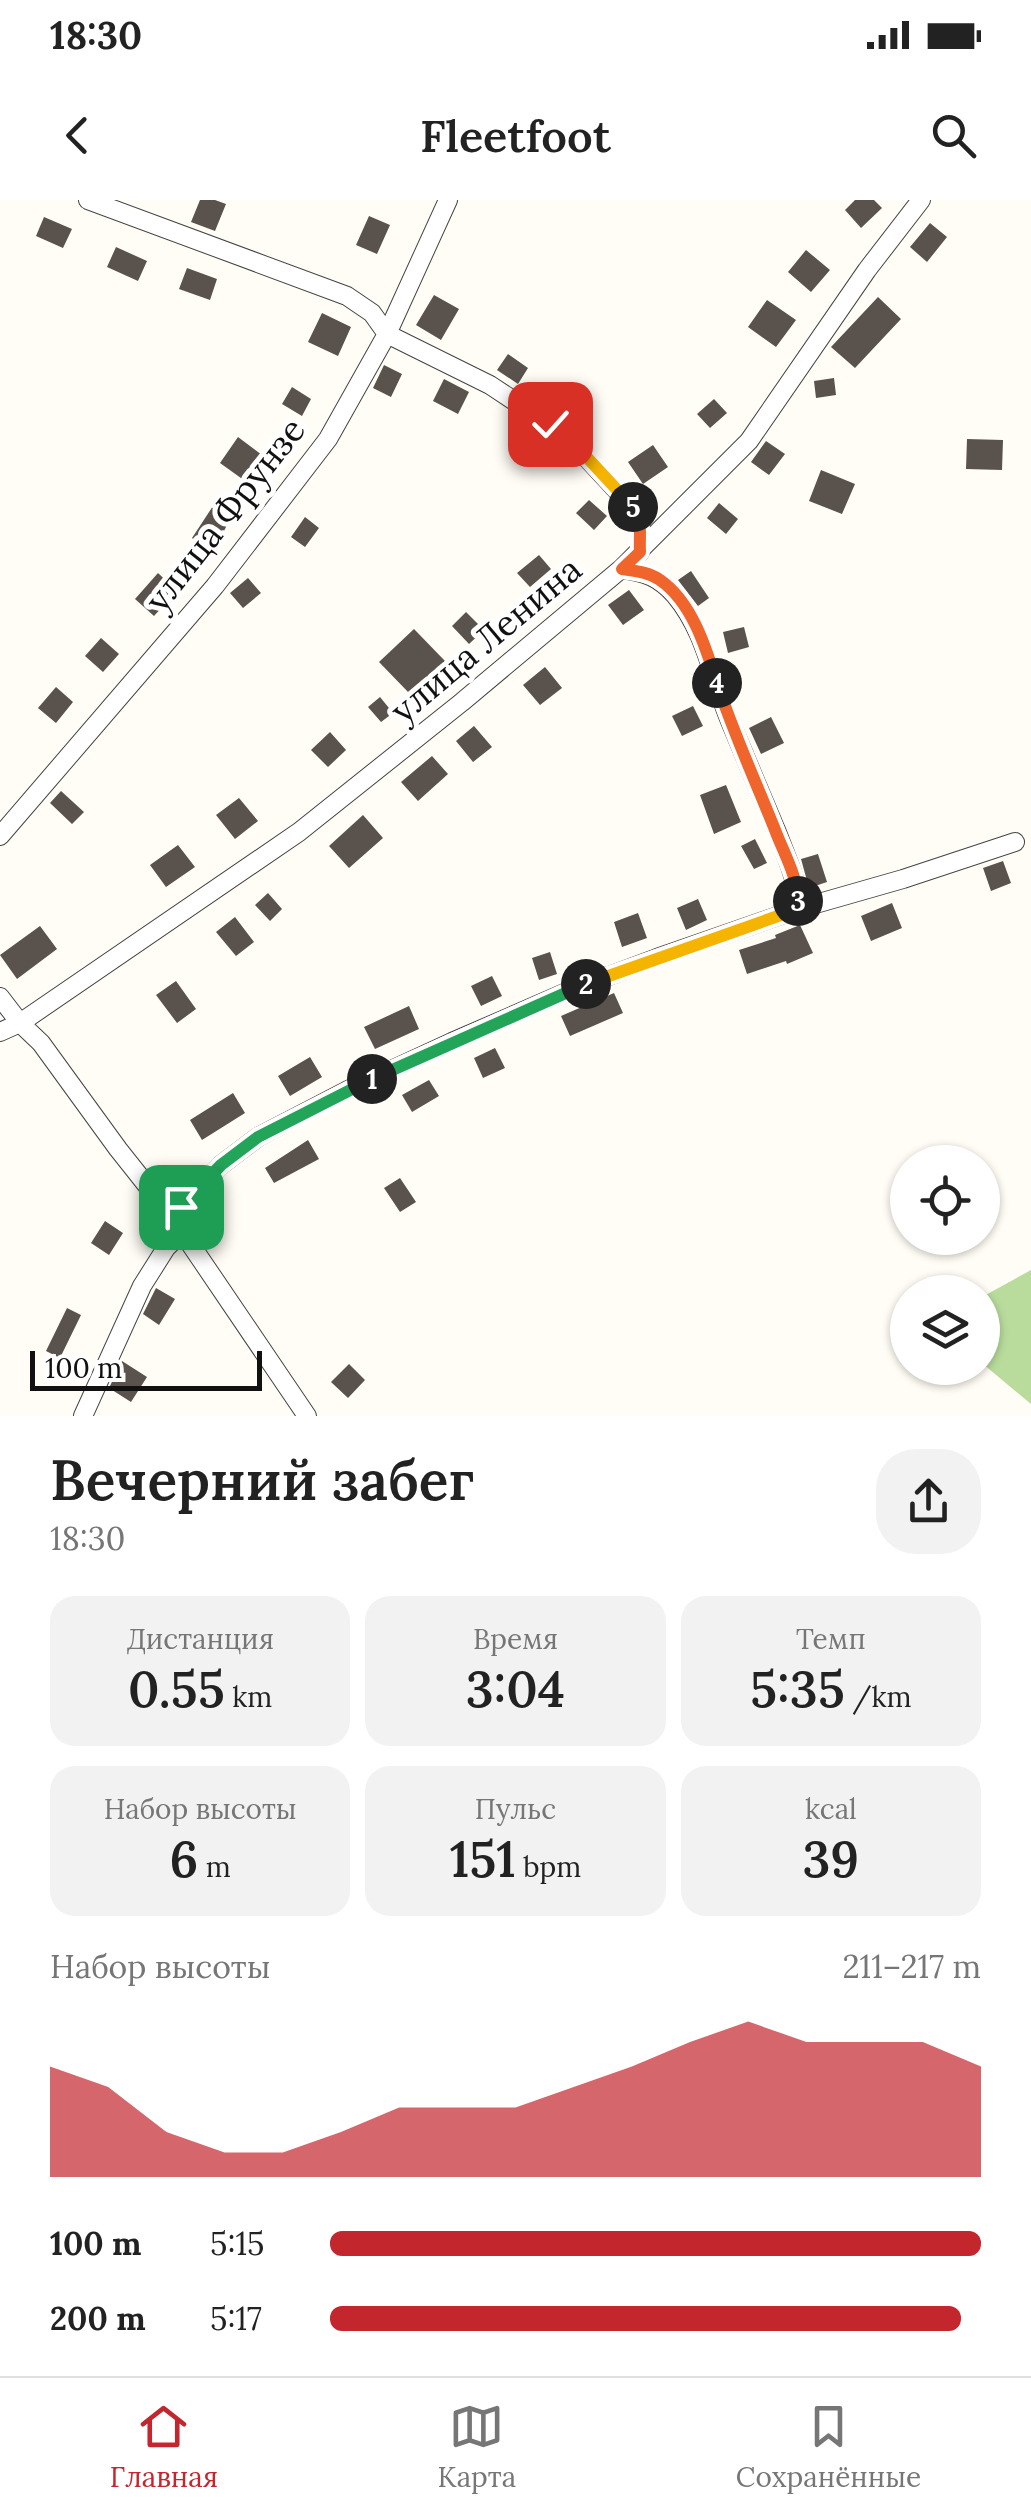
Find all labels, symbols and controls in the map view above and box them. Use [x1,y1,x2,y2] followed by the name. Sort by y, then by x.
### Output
[50,11,142,59] text: 18:30
[420,107,611,164] text: Fleetfoot
[50,108,105,163] icon: back
[926,108,981,163] icon: search
[508,382,593,467] pin
[523,397,578,452] icon: check
[135,408,315,621] street label: улица Фрунзе
[608,482,658,532] pin: 5
[625,489,641,525] text: 5
[381,546,591,733] street label: улица Ленина
[692,658,742,708] pin: 4
[709,665,725,701] text: 4
[773,876,823,926] pin: 3
[790,883,806,919] text: 3
[561,959,611,1009] pin: 2
[579,966,593,1002] text: 2
[347,1054,397,1104] pin: 1
[366,1061,378,1097] text: 1
[890,1145,1000,1385] map controls
[890,1145,1000,1255] button: locate
[139,1165,224,1250] pin
[154,1180,209,1235] icon: arrive
[890,1275,1000,1385] button: layers
[30,1346,262,1390] scale bar
[45,1350,122,1386] text: 100 m
[50,1445,475,1515] text: Вечерний забег
[876,1449,981,1554] button: share
[50,1518,125,1559] text: 18:30
[126,1621,274,1657] text: Дистанция
[473,1621,558,1657] text: Время
[796,1621,866,1657] text: Темп
[128,1657,225,1721] text: 0.55
[466,1657,565,1721] text: 3:04
[750,1657,845,1721] text: 5:35
[225,1679,272,1715] text: km
[845,1679,912,1715] text: /km
[104,1791,297,1827] text: Набор высоты
[475,1791,556,1827] text: Пульс
[805,1791,857,1827] text: kcal
[170,1827,198,1891] text: 6
[450,1827,516,1891] text: 151
[802,1827,859,1891] text: 39
[198,1849,231,1885] text: m
[516,1849,581,1885] text: bpm
[50,1946,270,1987] text: Набор высоты
[842,1946,981,1987] text: 211–217 m
[50,2223,142,2264] text: 100 m
[210,2223,265,2264] text: 5:15
[50,2298,146,2339] text: 200 m
[210,2298,262,2339] text: 5:17
[110,2399,218,2495] tab: Главная
[438,2399,516,2495] tab: Карта
[736,2399,921,2495] tab: Сохранённые

